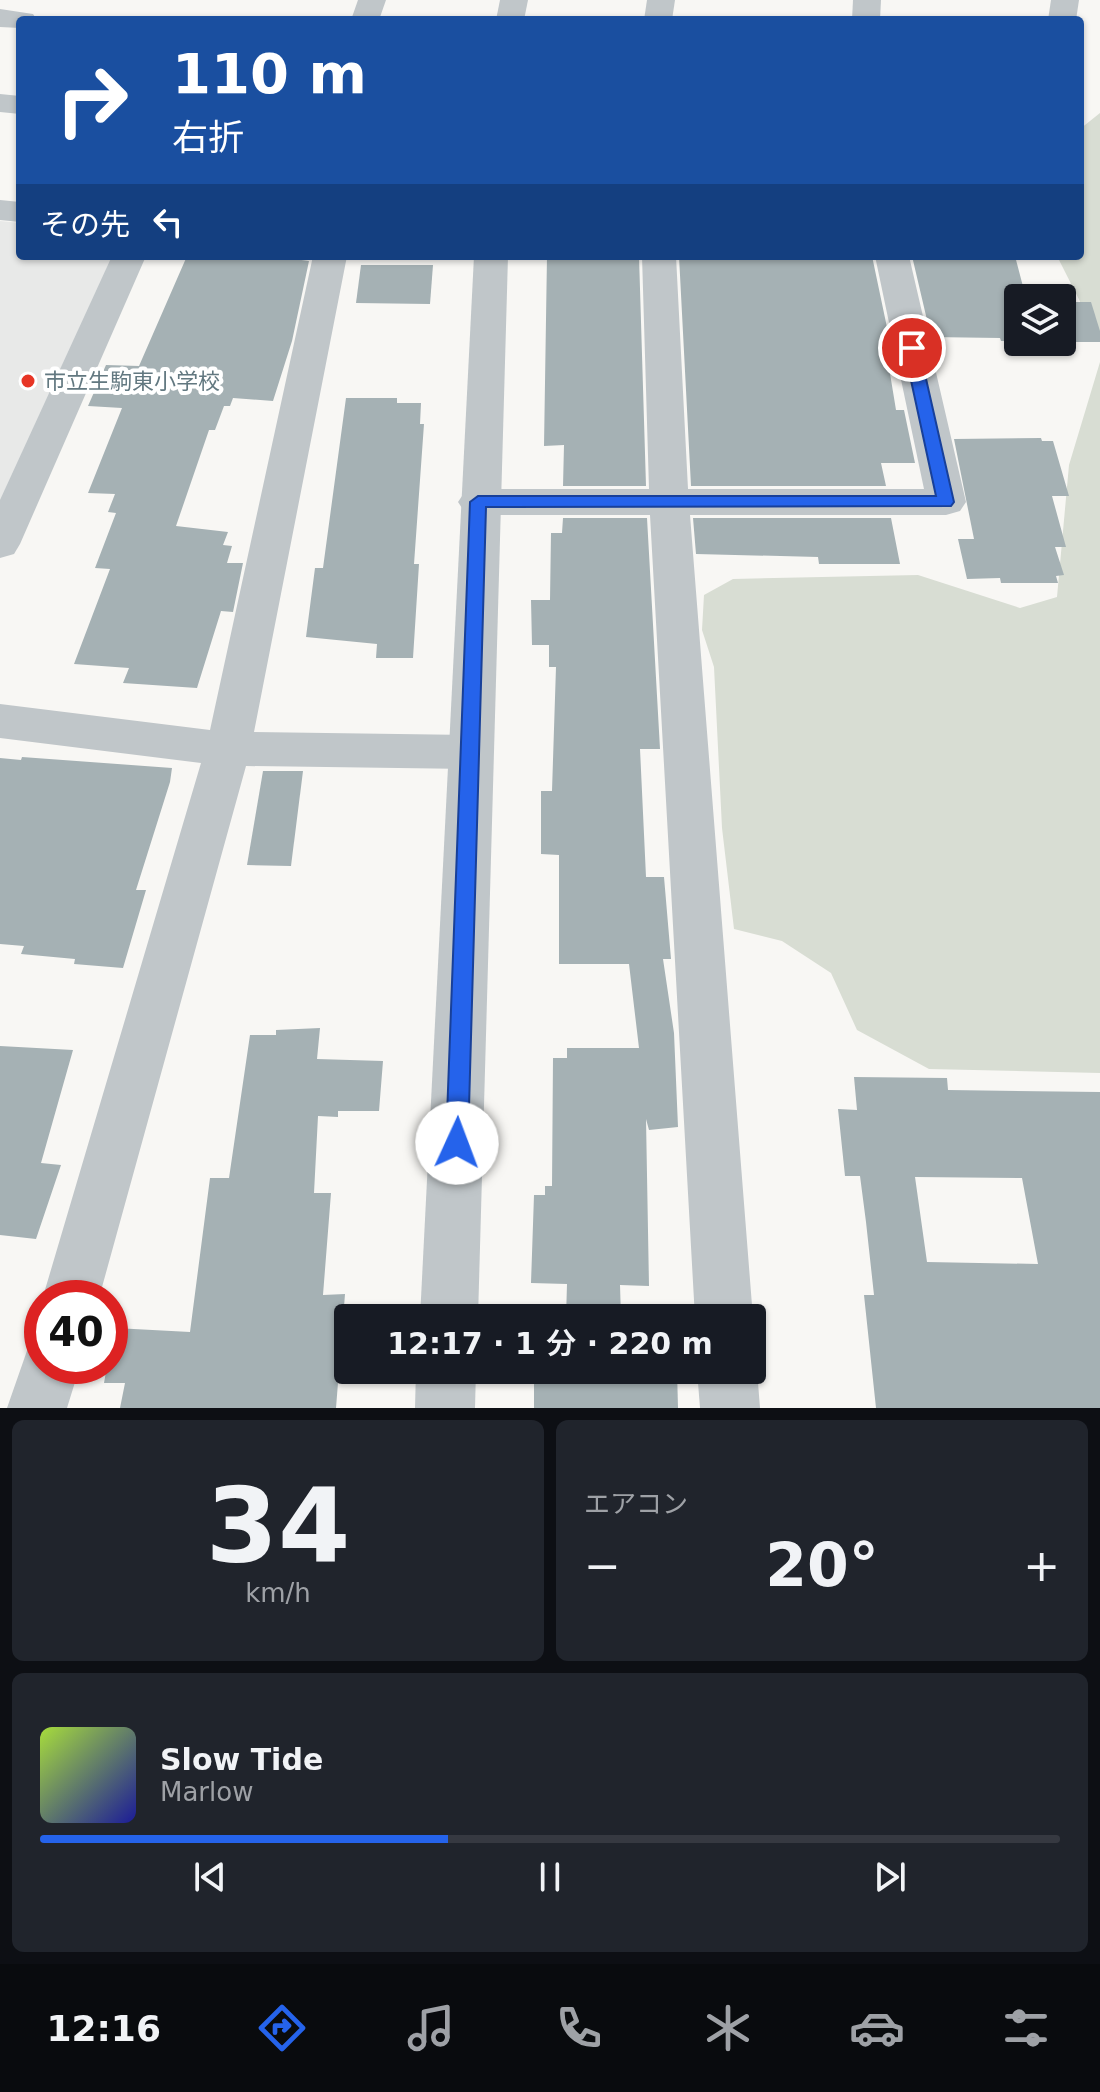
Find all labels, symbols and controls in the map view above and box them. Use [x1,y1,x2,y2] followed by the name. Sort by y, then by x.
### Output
[172,41,367,106] text: 110 m
[40,48,144,152] icon: right
[172,117,244,158] text: 右折
[146,200,190,244] icon: left
[40,207,130,242] text: その先
[1004,284,1076,356] map controls
[1004,284,1076,356] button: layers
[878,314,946,382] pin
[890,326,934,370] icon: arrive
[44,369,220,394] place label: 市立生駒東小学校
[19,372,37,390] marker: 市立生駒東小学校
[415,1101,499,1185] position arrow
[24,1280,128,1384] speed limit sign: 40
[387,1326,713,1361] text: 12:17 · 1 分 · 220 m
[206,1465,350,1587] text: 34
[584,1489,688,1519] text: エアコン
[765,1530,879,1600] text: 20°
[584,1540,621,1591] text: −
[1023,1540,1060,1591] text: +
[245,1578,311,1608] text: km/h
[160,1742,323,1777] text: Slow Tide
[160,1777,253,1807] text: Marlow
[188,1855,232,1899] icon: previous
[528,1855,572,1899] icon: pause
[868,1855,912,1899] icon: next
[254,2000,310,2056] icon: directions
[403,2000,459,2056] icon: music
[551,2000,607,2056] icon: phone
[700,2000,756,2056] icon: climate
[849,2000,905,2056] icon: car
[998,2000,1054,2056] icon: filters
[46,2008,161,2049] text: 12:16

